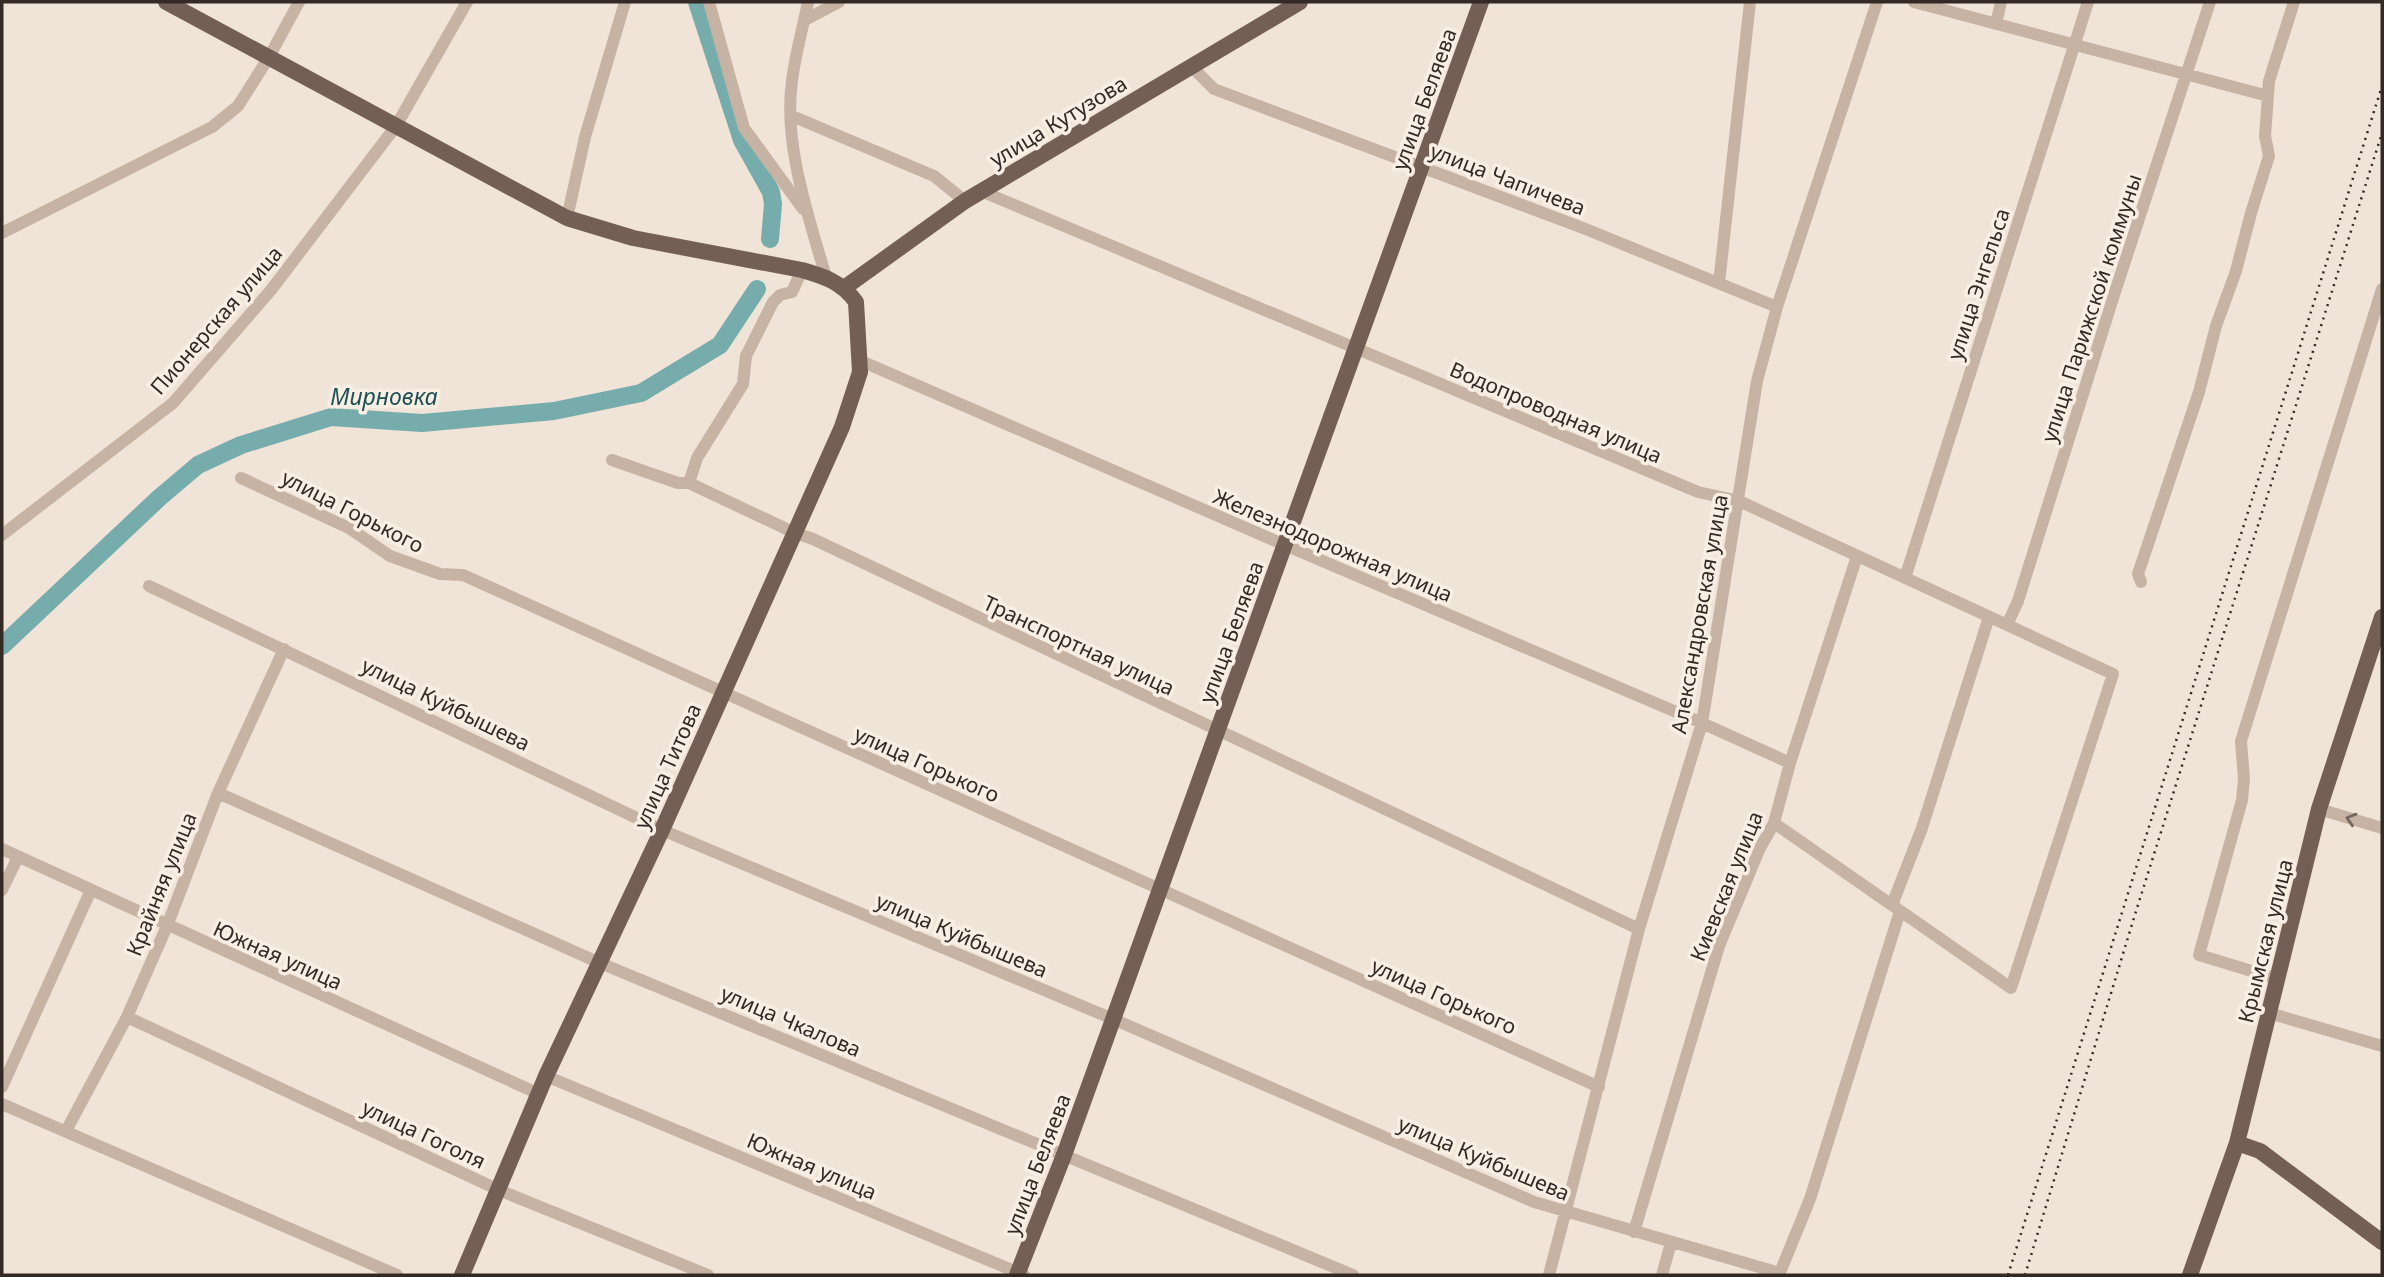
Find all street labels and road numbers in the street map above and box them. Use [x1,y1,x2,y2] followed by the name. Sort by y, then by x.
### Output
[1385,24,1463,174] street label: улица Беляева
[984,69,1132,173] street label: улица Кутузова
[1426,137,1590,221] street label: улица Чапичева
[2034,170,2148,446] street label: улица Парижской коммуны
[1940,205,2016,363] street label: улица Энгельса
[144,240,288,400] street label: Пионерская улица
[1446,355,1666,469] street label: Водопроводная улица
[277,463,429,559] street label: улица Горького
[1209,482,1457,608] street label: Железнодорожная улица
[1664,492,1734,736] street label: Александровская улица
[1192,557,1270,707] street label: улица Беляева
[979,588,1179,702] street label: Транспортная улица
[357,651,535,757] street label: улица Куйбышева
[627,699,707,833] street label: улица Титова
[850,719,1004,809] street label: улица Горького
[1683,807,1769,965] street label: Киевская улица
[119,808,203,960] street label: Крайняя улица
[2231,856,2299,1026] street label: Крымская улица
[872,886,1052,984] street label: улица Куйбышева
[209,914,347,996] street label: Южная улица
[1367,951,1521,1041] street label: улица Горького
[717,979,865,1063] street label: улица Чкалова
[997,1089,1077,1239] street label: улица Беляева
[358,1093,490,1175] street label: улица Гоголя
[1394,1109,1574,1207] street label: улица Куйбышева
[743,1126,881,1206] street label: Южная улица

